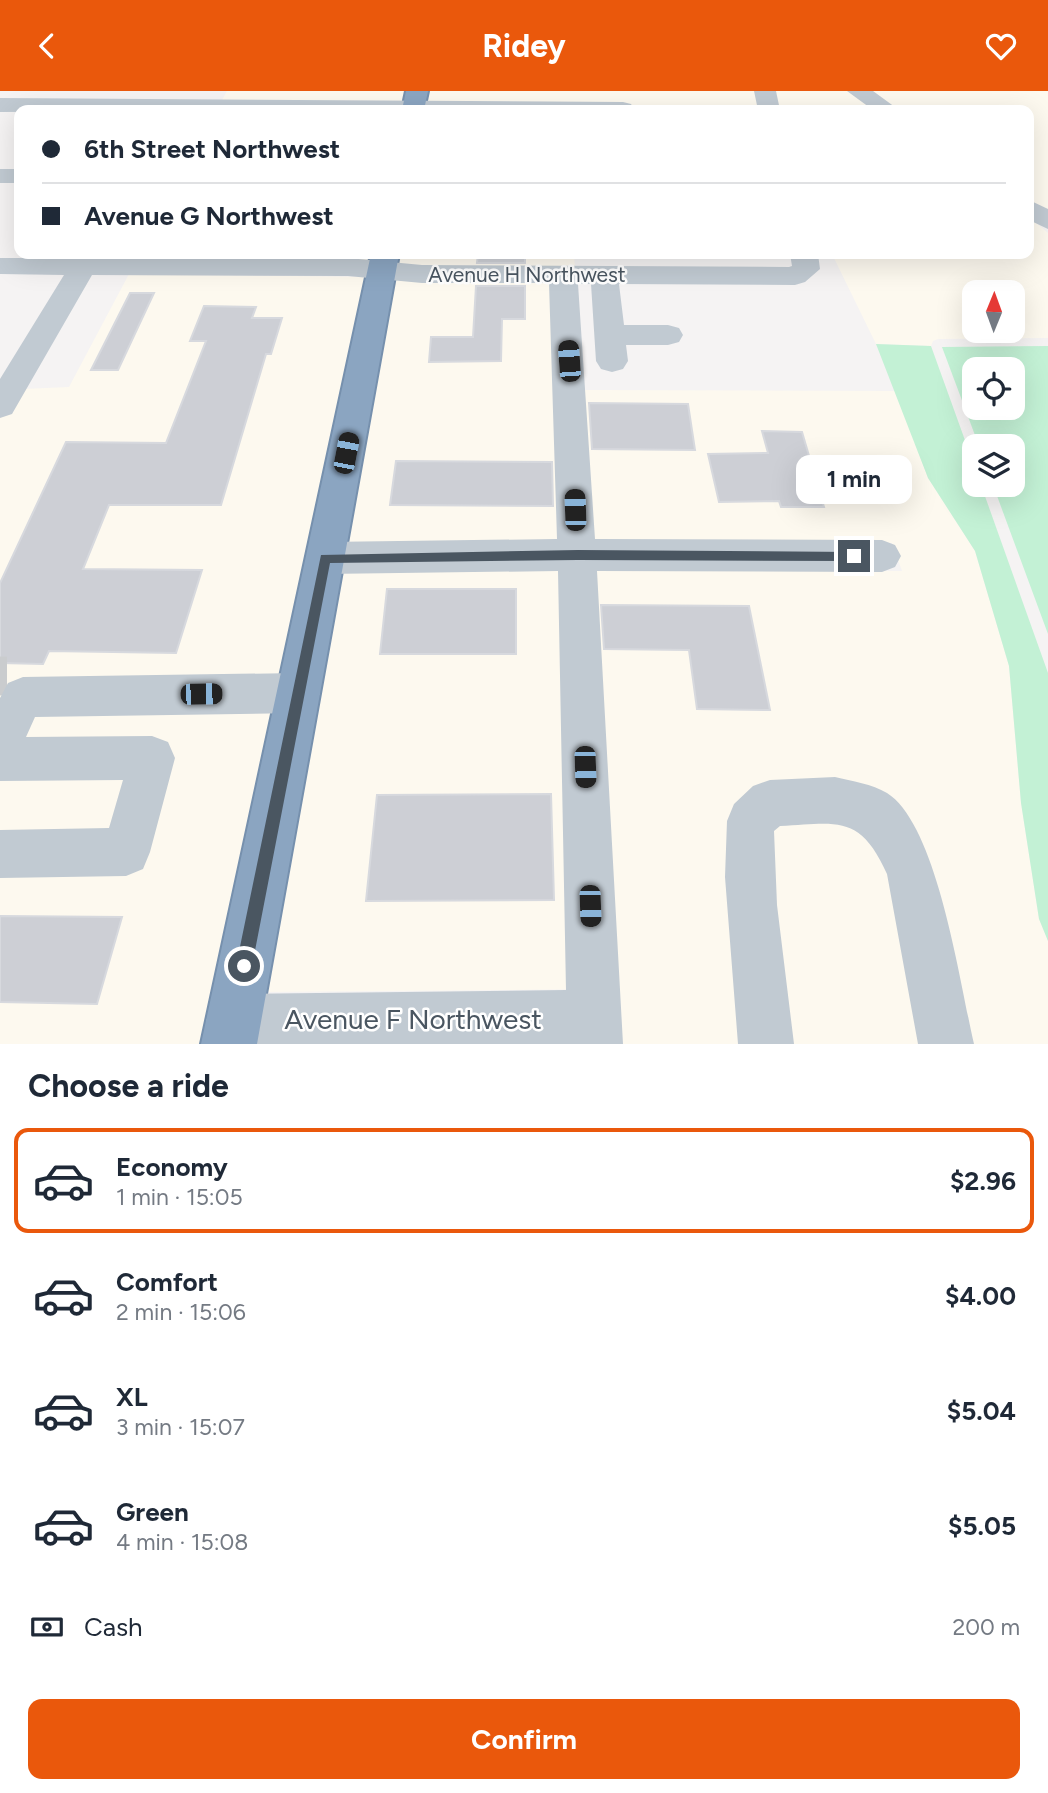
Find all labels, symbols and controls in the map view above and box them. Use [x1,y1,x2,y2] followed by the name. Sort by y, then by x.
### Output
[28,27,66,65] icon: back
[482,27,566,65] text: Ridey
[982,27,1020,65] icon: heart
[84,133,340,165] text: 6th Street Northwest
[84,200,334,232] text: Avenue G Northwest
[428,262,626,287] street label: Avenue H Northwest
[962,280,1026,343] north arrow
[962,280,1025,497] map controls
[558,339,581,383] car
[962,357,1025,420] button: locate
[332,430,361,476] car
[962,434,1025,497] button: layers
[796,455,912,503] callout: 1 min
[827,465,881,493] text: 1 min
[564,489,587,531] car
[838,540,870,572] route end
[180,683,223,705] car
[574,746,597,788] car
[579,885,602,927] car
[228,950,260,982] route start
[284,1002,542,1036] street label: Avenue F Northwest
[28,1067,229,1105] text: Choose a ride
[32,1149,95,1212] icon: car
[116,1151,228,1183] text: Economy
[950,1165,1016,1197] text: $2.96
[116,1183,243,1211] text: 1 min · 15:05
[32,1264,95,1327] icon: car
[116,1266,218,1298] text: Comfort
[945,1280,1016,1312] text: $4.00
[116,1298,246,1326] text: 2 min · 15:06
[32,1379,95,1442] icon: car
[116,1381,148,1413] text: XL
[947,1395,1016,1427] text: $5.04
[116,1413,245,1441] text: 3 min · 15:07
[32,1494,95,1557] icon: car
[116,1496,189,1528] text: Green
[948,1510,1016,1542] text: $5.05
[116,1528,248,1556] text: 4 min · 15:08
[28,1608,66,1646] icon: cash
[84,1611,143,1643] text: Cash
[952,1613,1020,1641] text: 200 m
[28,1699,1020,1779] button: Confirm

